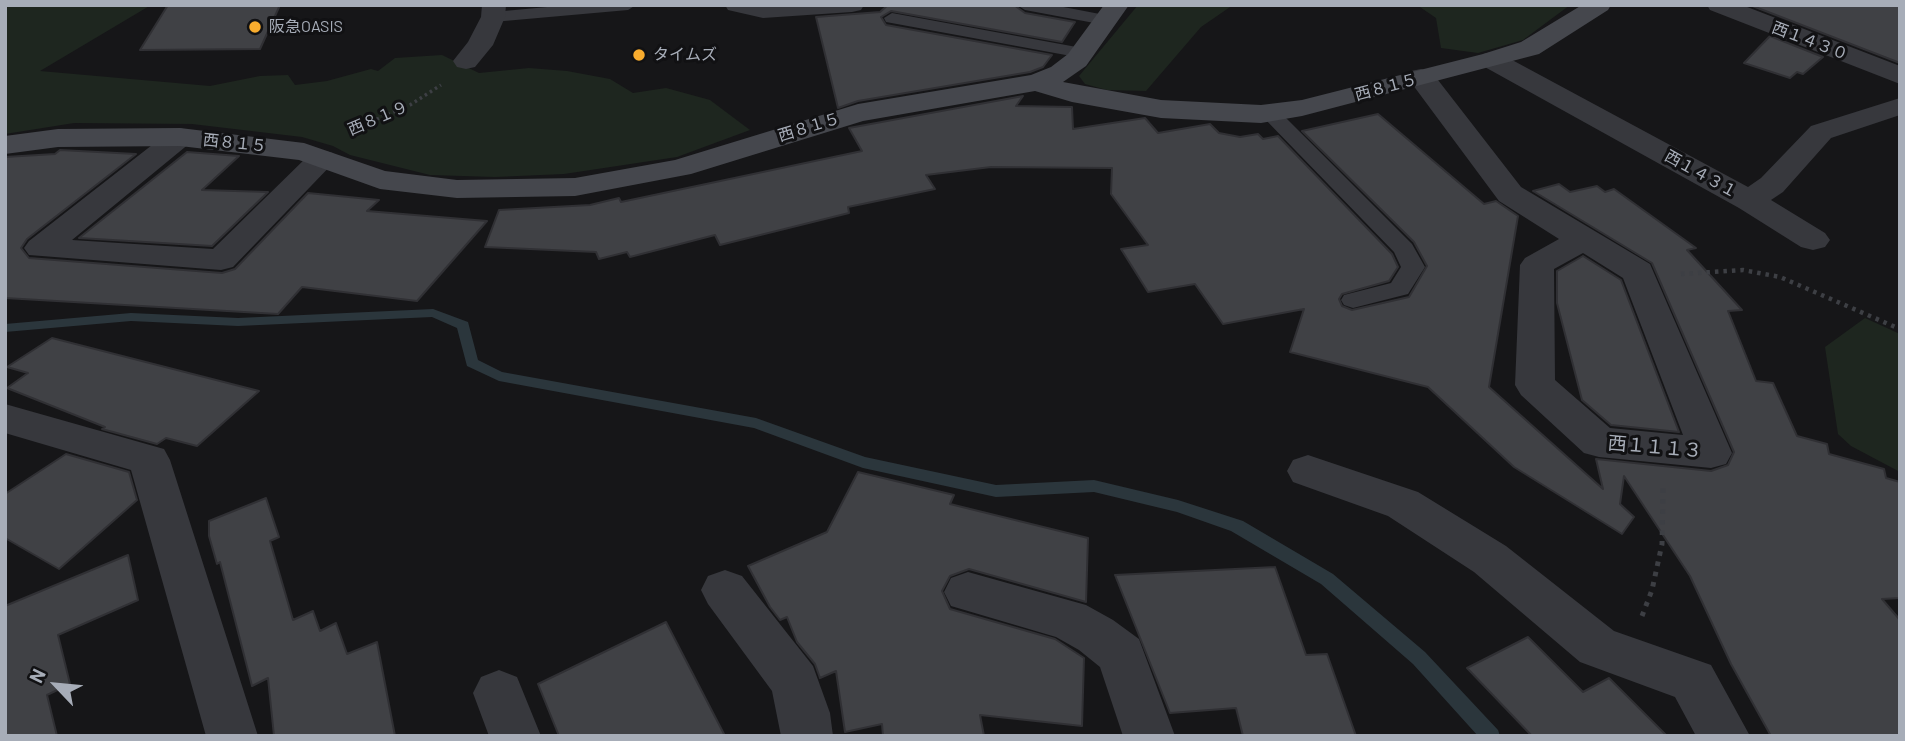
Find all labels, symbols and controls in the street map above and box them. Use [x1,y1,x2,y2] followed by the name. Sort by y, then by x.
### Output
[269,17,343,37] place label: 阪急OASIS
[1769,18,1851,64] street label: 西１４３０
[247,19,263,35] marker: 阪急OASIS
[653,45,717,65] place label: タイムズ
[631,47,647,63] marker: タイムズ
[1353,69,1419,105] street label: 西８１５
[345,97,411,139] street label: 西８１９
[776,108,842,146] street label: 西８１５
[202,130,268,156] street label: 西８１５
[1661,146,1741,202] street label: 西１４３１
[1607,432,1703,462] street label: 西１１１３
[21,650,91,720] north arrow
[24,665,50,686] text: N

